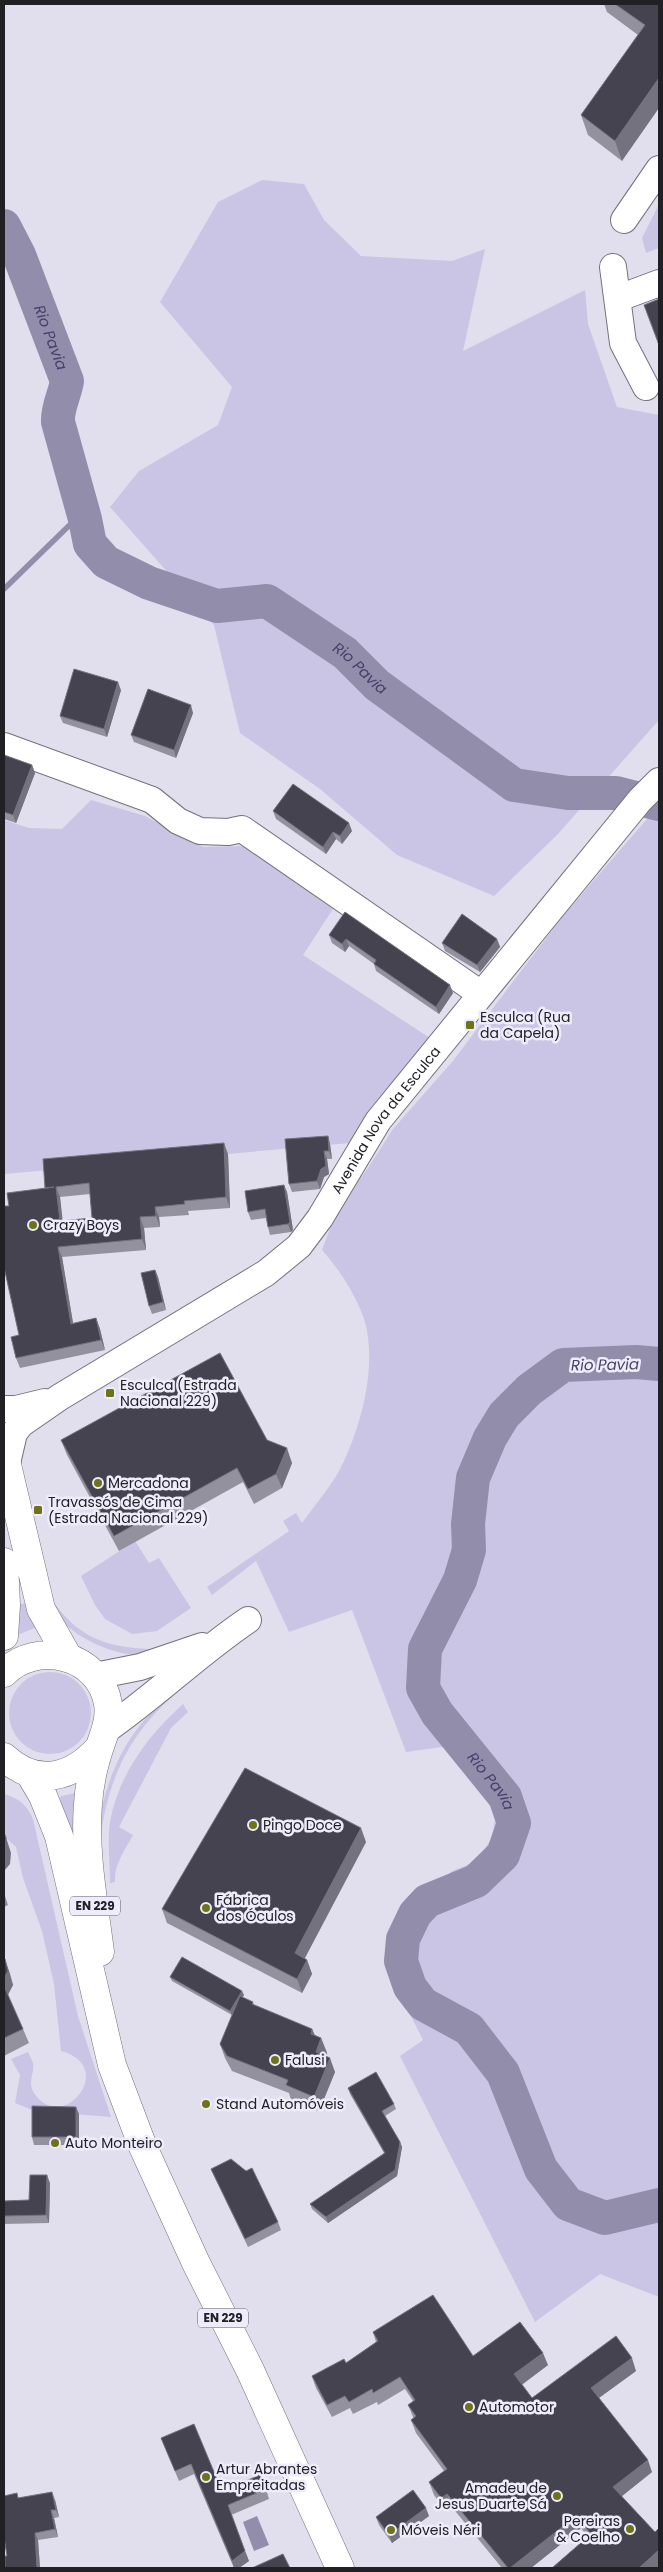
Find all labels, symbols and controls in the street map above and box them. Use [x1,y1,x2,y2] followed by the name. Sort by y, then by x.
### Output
[29,302,73,373] water label: Rio Pavia
[329,637,392,699] water label: Rio Pavia
[480,1007,570,1043] place label: Esculca (Rua da Capela)
[464,1019,476,1031] marker: Esculca (Rua da Capela)
[327,1042,445,1198] street label: Avenida Nova da Esculca
[43,1215,119,1235] place label: Crazy Boys
[27,1219,39,1231] marker: Crazy Boys
[571,1353,639,1376] water label: Rio Pavia
[120,1375,237,1411] place label: Esculca (Estrada Nacional 229)
[104,1387,116,1399] marker: Esculca (Estrada Nacional 229)
[108,1473,189,1493] place label: Mercadona
[92,1477,104,1489] marker: Mercadona
[48,1492,208,1528] place label: Travassós de Cima (Estrada Nacional 229)
[32,1504,44,1516] marker: Travassós de Cima (Estrada Nacional 229)
[463,1747,520,1813] water label: Rio Pavia
[263,1815,342,1835] place label: Pingo Doce
[247,1819,259,1831] marker: Pingo Doce
[216,1890,294,1926] place label: Fábrica dos Óculos
[70,1896,120,1915] road number: EN 229
[200,1902,212,1914] marker: Fábrica dos Óculos
[285,2050,325,2070] place label: Falusi
[269,2054,281,2066] marker: Falusi
[216,2094,344,2114] place label: Stand Automóveis
[200,2098,212,2110] marker: Stand Automóveis
[65,2133,163,2153] place label: Auto Monteiro
[49,2137,61,2149] marker: Auto Monteiro
[198,2308,248,2328] road number: EN 229
[479,2397,554,2417] place label: Automotor
[463,2401,475,2413] marker: Automotor
[216,2459,317,2495] place label: Artur Abrantes Empreitadas
[200,2471,212,2483] marker: Artur Abrantes Empreitadas
[435,2478,547,2514] place label: Amadeu de Jesus Duarte Sá
[551,2490,563,2502] marker: Amadeu de Jesus Duarte Sá
[556,2511,620,2547] place label: Pereiras & Coelho
[401,2520,480,2540] place label: Móveis Néri
[624,2523,636,2535] marker: Pereiras & Coelho
[385,2524,397,2536] marker: Móveis Néri

